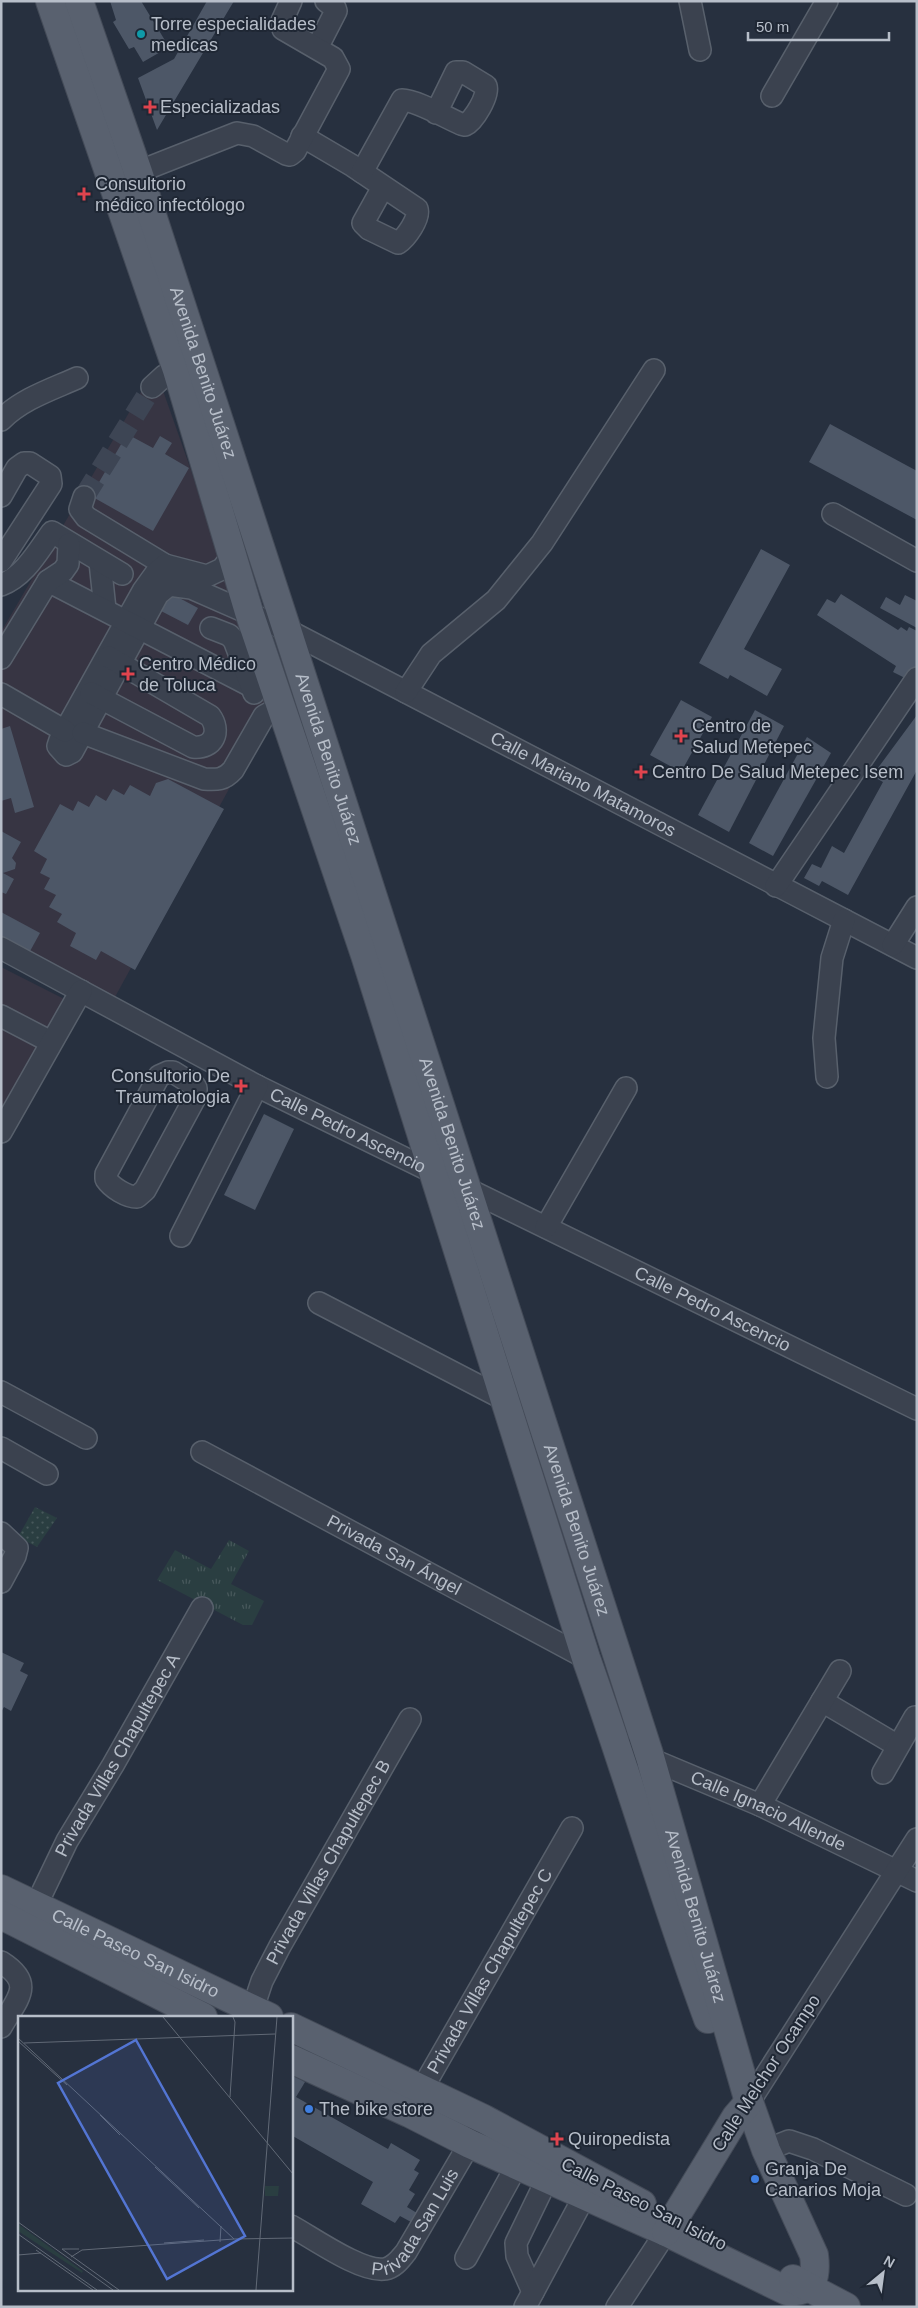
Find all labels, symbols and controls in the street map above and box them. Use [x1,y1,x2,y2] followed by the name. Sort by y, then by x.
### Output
[748,10,889,42] scale bar
[151,14,316,55] place label: Torre especialidades medicas
[756,18,789,35] text: 50 m
[135,28,147,40] marker: Torre especialidades medicas
[160,97,280,117] place label: Especializadas
[144,101,156,113] marker: Especializadas
[95,174,245,215] place label: Consultorio médico infectólogo
[77,187,91,201] marker: Consultorio médico infectólogo
[166,284,241,461] street label: Avenida Benito Juárez
[139,654,256,695] place label: Centro Médico de Toluca
[121,667,135,681] marker: Centro Médico de Toluca
[291,670,366,848] street label: Avenida Benito Juárez
[692,716,812,757] place label: Centro de Salud Metepec
[487,728,679,841] street label: Calle Mariano Matamoros
[674,729,688,743] marker: Centro de Salud Metepec
[652,762,903,782] place label: Centro De Salud Metepec Isem
[634,765,648,779] marker: Centro De Salud Metepec Isem
[415,1055,489,1232] street label: Avenida Benito Juárez
[111,1066,231,1107] place label: Consultorio De Traumatologia
[234,1079,248,1093] marker: Consultorio De Traumatologia
[267,1084,429,1177] street label: Calle Pedro Ascencio
[631,1262,794,1356] street label: Calle Pedro Ascencio
[540,1441,614,1619] street label: Avenida Benito Juárez
[324,1511,465,1599] street label: Privada San Ángel
[51,1650,184,1860] street label: Privada Villas Chapultepec A
[262,1756,394,1968] street label: Privada Villas Chapultepec B
[688,1767,849,1855] street label: Calle Ignacio Allende
[661,1827,730,2005] street label: Avenida Benito Juárez
[423,1865,556,2077] street label: Privada Villas Chapultepec C
[48,1905,222,2002] street label: Calle Paseo San Isidro
[708,1991,824,2155] street label: Calle Melchor Ocampo
[18,2016,292,2290] inset map
[319,2099,433,2119] place label: The bike store
[303,2103,315,2115] marker: The bike store
[568,2129,671,2149] place label: Quiropedista
[550,2132,564,2146] marker: Quiropedista
[558,2154,730,2254] street label: Calle Paseo San Isidro
[765,2159,882,2200] place label: Granja De Canarios Moja
[370,2165,463,2280] street label: Privada San Luis
[749,2173,761,2185] marker: Granja De Canarios Moja
[858,2248,908,2298] north arrow
[881,2252,898,2271] text: N

